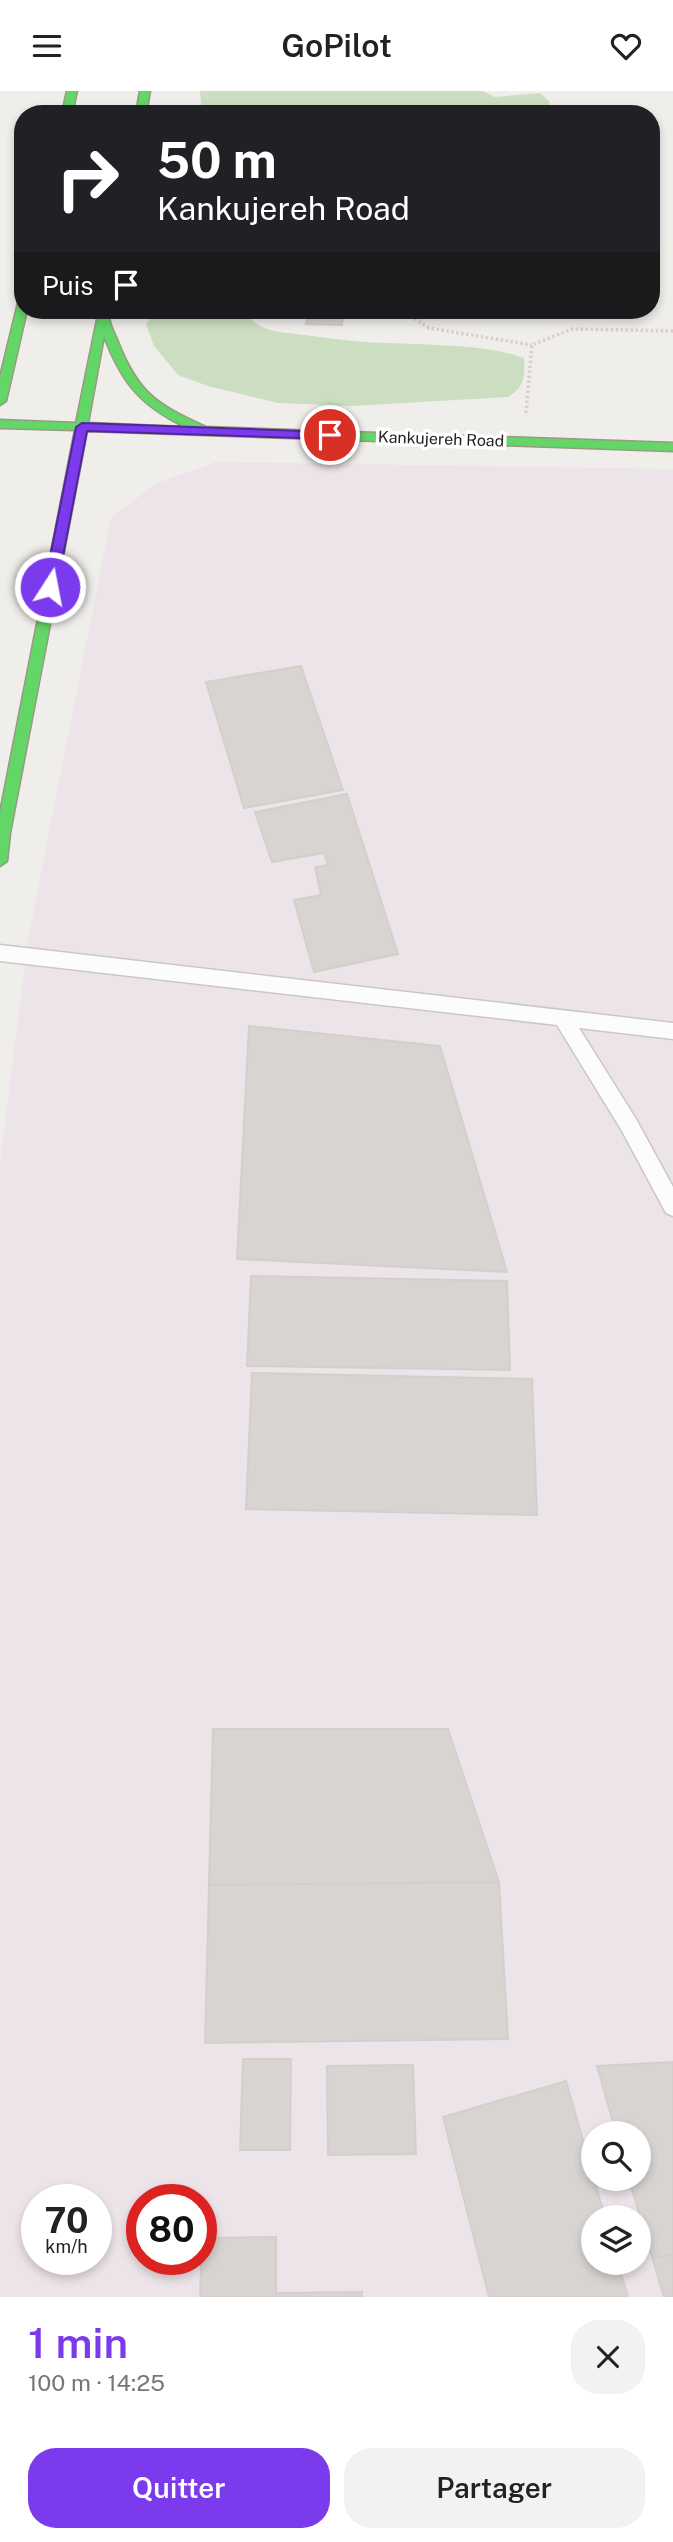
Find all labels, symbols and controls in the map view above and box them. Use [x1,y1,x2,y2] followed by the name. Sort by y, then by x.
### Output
[28,27,66,65] icon: menu
[281,27,392,64] text: GoPilot
[607,27,645,65] icon: heart
[157,131,277,189] text: 50 m
[42,133,133,224] icon: right
[157,190,410,227] text: Kankujereh Road
[107,266,145,304] icon: arrive
[42,270,93,301] text: Puis
[300,405,360,465] pin
[311,416,349,454] icon: arrive
[378,427,504,451] street label: Kankujereh Road
[13,550,87,624] position arrow
[581,2121,651,2275] map controls
[581,2121,651,2191] button: search
[126,2184,217,2275] speed limit sign: 80
[44,2200,89,2241] text: 70
[581,2205,651,2275] button: layers
[45,2236,88,2257] text: km/h
[28,2318,128,2367] text: 1 min
[571,2320,645,2394] button: close
[28,2369,165,2396] text: 100 m · 14:25
[28,2448,330,2528] button: Quitter
[344,2448,645,2528] button: Partager

